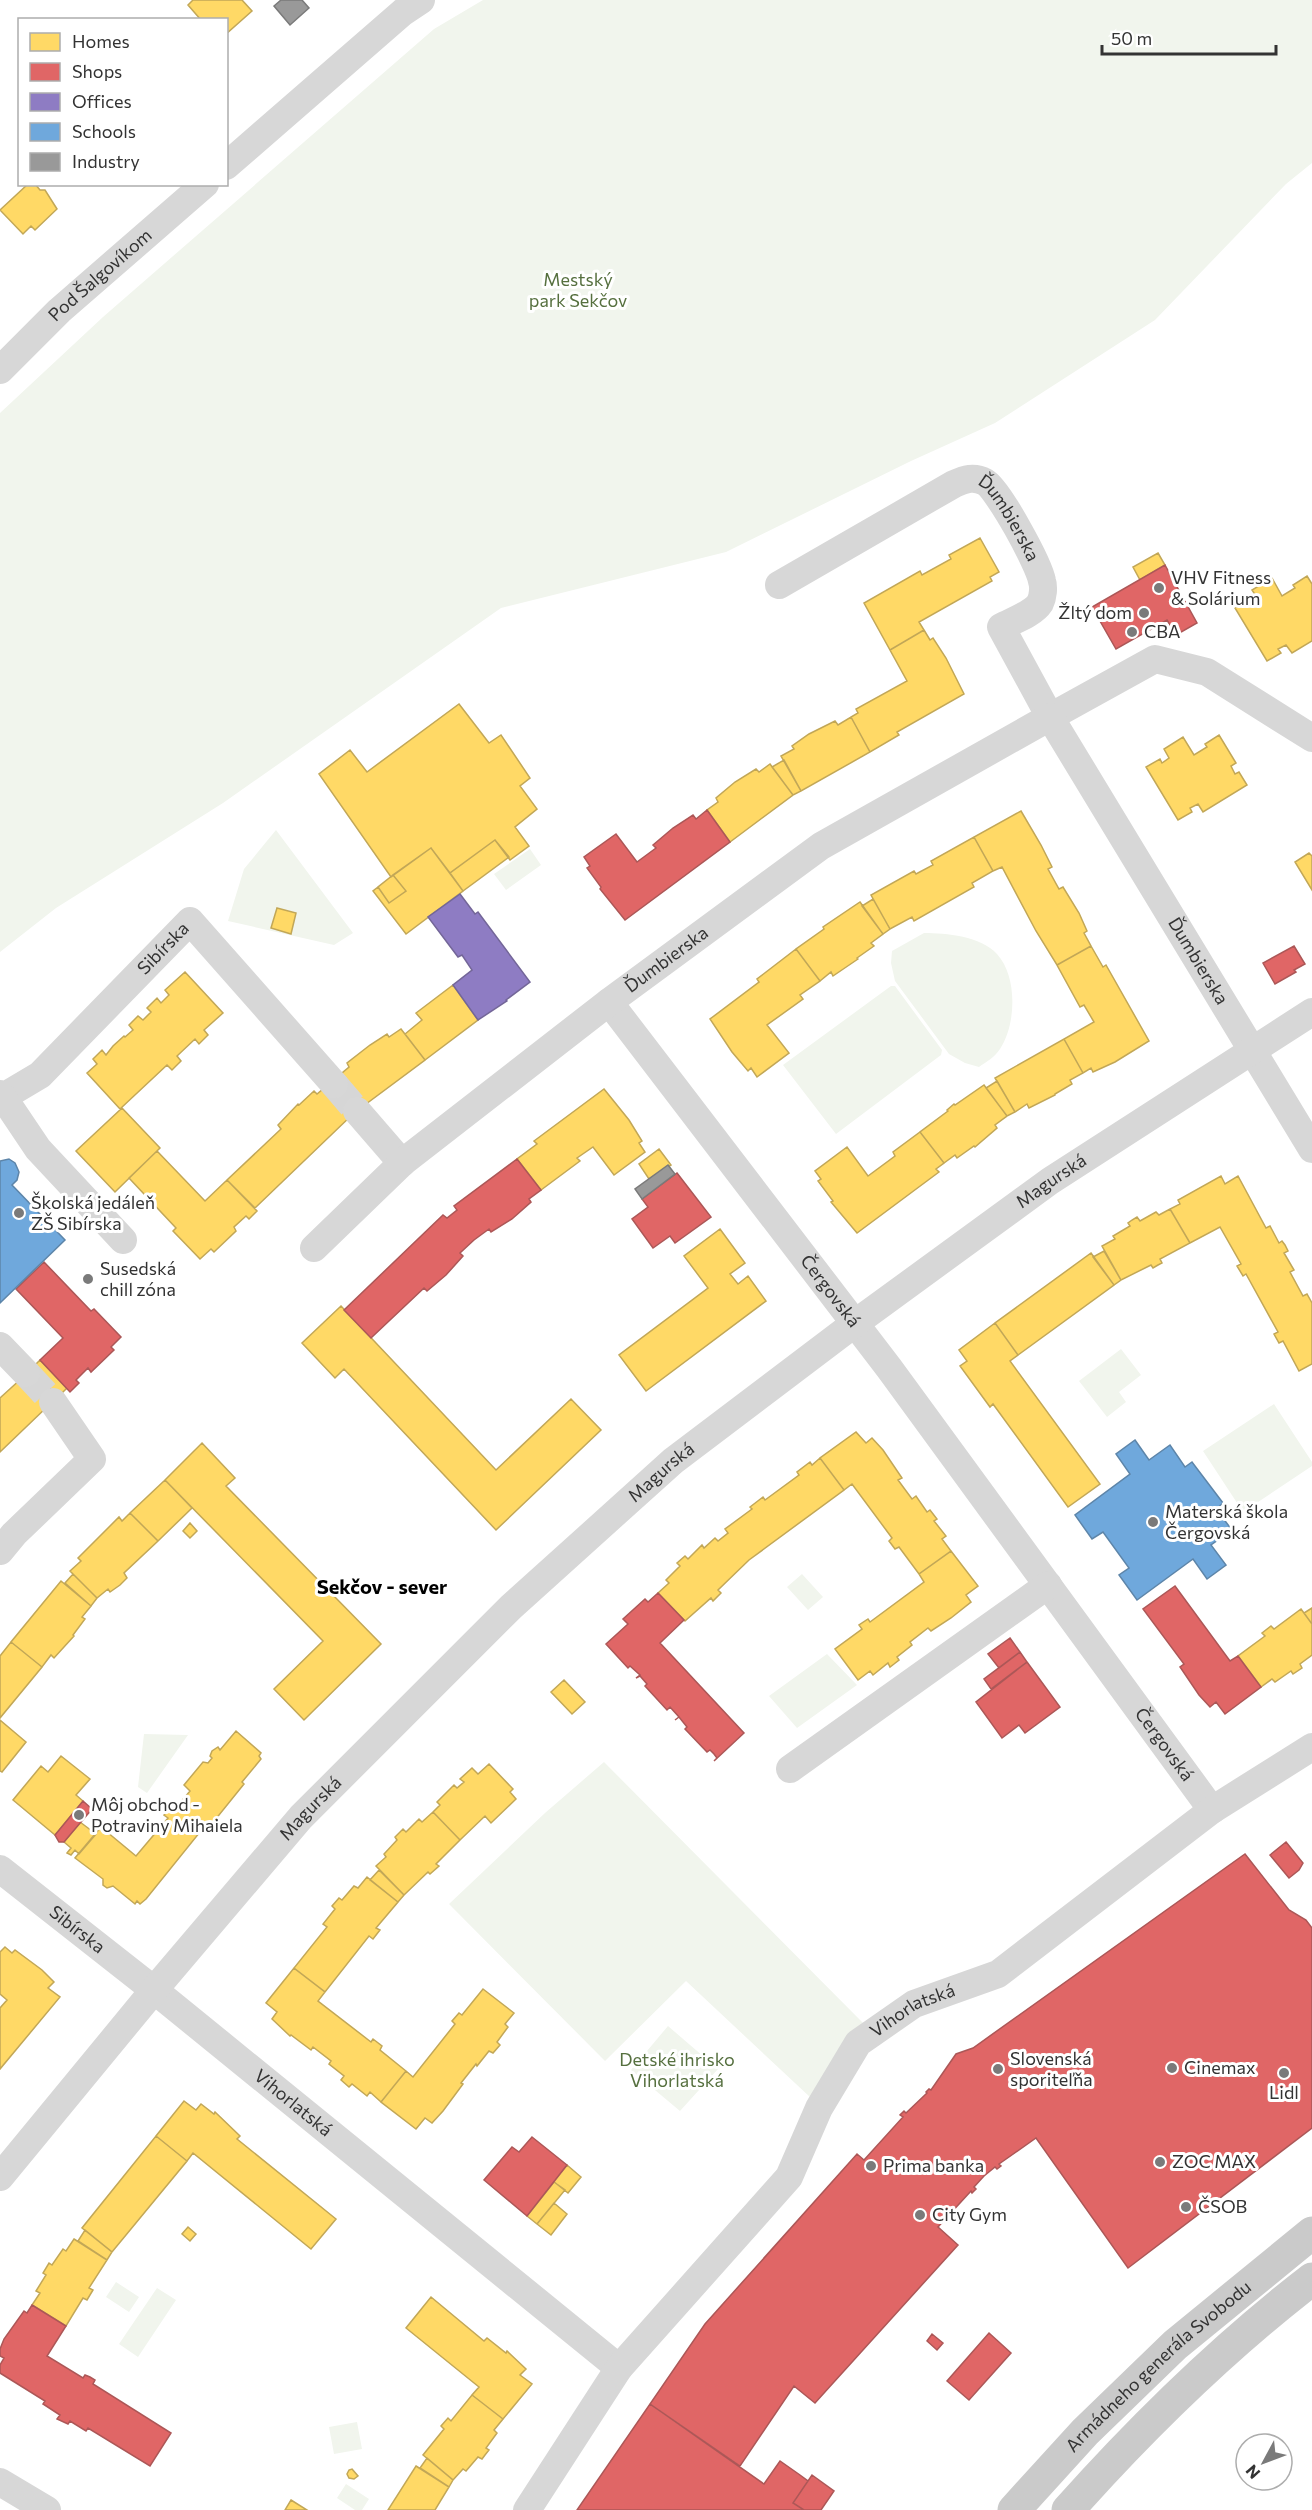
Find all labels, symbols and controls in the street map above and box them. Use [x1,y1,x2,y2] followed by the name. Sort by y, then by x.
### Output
[18,18,228,186] legend
[1102,18,1276,56] scale bar
[1111,27,1152,49] text: 50 m
[72,30,130,52] text: Homes
[72,60,122,82] text: Shops
[72,90,132,112] text: Offices
[72,120,136,142] text: Schools
[72,150,140,172] text: Industry
[43,223,156,325] street label: Pod Šalgovíkom
[529,268,627,311] park label: Mestský park Sekčov
[975,469,1045,565] street label: Ďumbierska
[1171,566,1271,609] place label: VHV Fitness & Solárium
[1152,581,1166,595] marker: VHV Fitness & Solárium
[1058,601,1132,623] place label: Žltý dom
[1137,606,1151,620] marker: Žltý dom
[1144,620,1180,642] place label: CBA
[1125,625,1139,639] marker: CBA
[1164,913,1234,1008] street label: Ďumbierska
[132,917,193,979] street label: Sibírska
[620,921,712,997] street label: Ďumbierska
[1011,1149,1090,1212] street label: Magurská
[31,1191,155,1234] place label: Školská jedáleň ZŠ Sibírska
[12,1206,26,1220] marker: Školská jedáleň ZŠ Sibírska
[796,1250,866,1331] street label: Čergovská
[100,1257,176,1300] place label: Susedská chill zóna
[81,1272,95,1286] marker: Susedská chill zóna
[623,1437,698,1506] street label: Magurská
[1165,1500,1288,1543] place label: Materská škola Čergovská
[1146,1515,1160,1529] marker: Materská škola Čergovská
[317,1574,447,1598] district label: Sekčov - sever
[1131,1703,1199,1785] street label: Čergovská
[274,1771,346,1844] street label: Magurská
[91,1793,243,1836] place label: Môj obchod - Potraviny Mihaiela
[72,1808,86,1822] marker: Môj obchod - Potraviny Mihaiela
[45,1900,110,1957] street label: Sibírska
[865,1978,958,2041] street label: Vihorlatská
[1010,2047,1093,2090] place label: Slovenská sporiteľňa
[619,2048,735,2091] park label: Detské ihrisko Vihorlatská
[1184,2056,1256,2078] place label: Cinemax
[1165,2061,1179,2075] marker: Cinemax
[991,2062,1005,2076] marker: Slovenská sporiteľňa
[250,2064,337,2140] street label: Vihorlatská
[1277,2066,1291,2080] marker: Lidl
[1269,2081,1299,2103] place label: Lidl
[1172,2150,1256,2172] place label: ZOC MAX
[883,2154,984,2176] place label: Prima banka
[1153,2155,1167,2169] marker: ZOC MAX
[864,2159,878,2173] marker: Prima banka
[1198,2195,1247,2217] place label: ČSOB
[1179,2200,1193,2214] marker: ČSOB
[932,2203,1007,2225] place label: City Gym
[913,2208,927,2222] marker: City Gym
[1060,2275,1255,2456] street label: Armádneho generála Svobodu
[1234,2432,1294,2492] north arrow
[1241,2461,1263,2483] text: N

